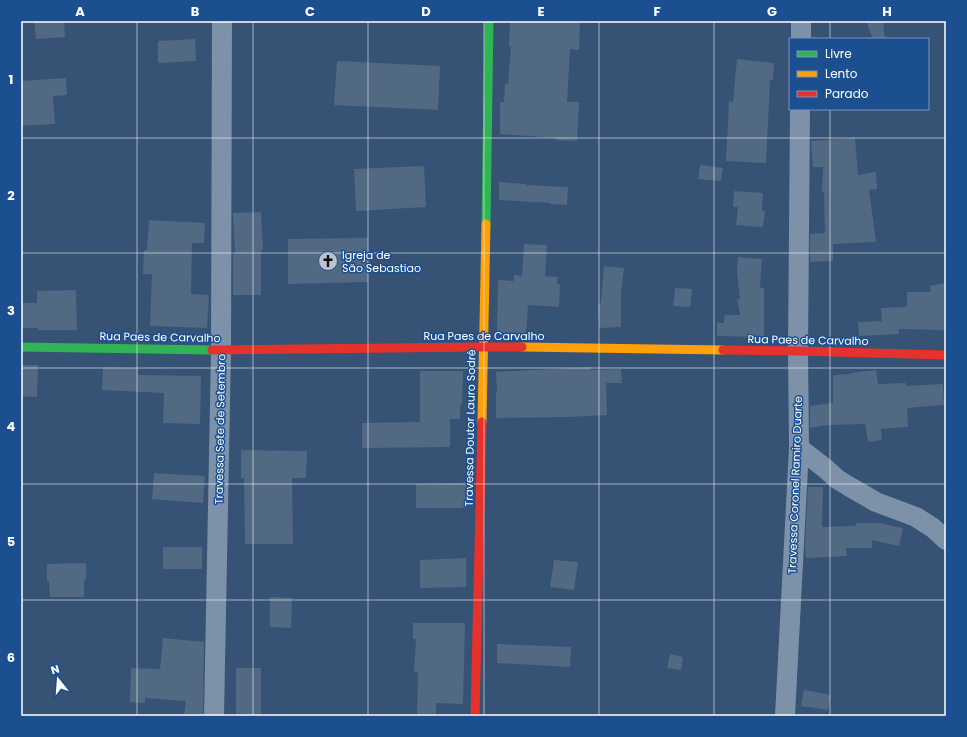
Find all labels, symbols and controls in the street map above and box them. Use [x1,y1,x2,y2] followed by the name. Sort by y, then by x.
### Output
[75,2,85,21] text: A
[191,2,200,21] text: B
[305,2,315,21] text: C
[421,2,431,21] text: D
[537,2,545,21] text: E
[653,2,661,21] text: F
[767,2,777,21] text: G
[882,2,892,21] text: H
[789,38,929,110] legend
[825,45,852,62] text: Livre
[825,65,858,82] text: Lento
[9,70,13,89] text: 1
[825,85,869,102] text: Parado
[7,186,15,205] text: 2
[342,247,421,276] place label: Igreja de São Sebastiao
[317,250,339,272] church icon: Igreja de São Sebastiao
[7,301,15,320] text: 3
[99,328,221,346] street label: Rua Paes de Carvalho
[423,328,545,344] street label: Rua Paes de Carvalho
[747,331,869,349] street label: Rua Paes de Carvalho
[461,349,479,507] street label: Travessa Doutor Lauro Sodré
[211,354,229,504] street label: Travessa Sete de Setembro
[784,396,806,574] street label: Travessa Coronel Ramiro Duarte
[7,417,16,436] text: 4
[7,532,15,551] text: 5
[7,648,15,667] text: 6
[38,659,78,699] north arrow
[49,661,61,678] text: N

